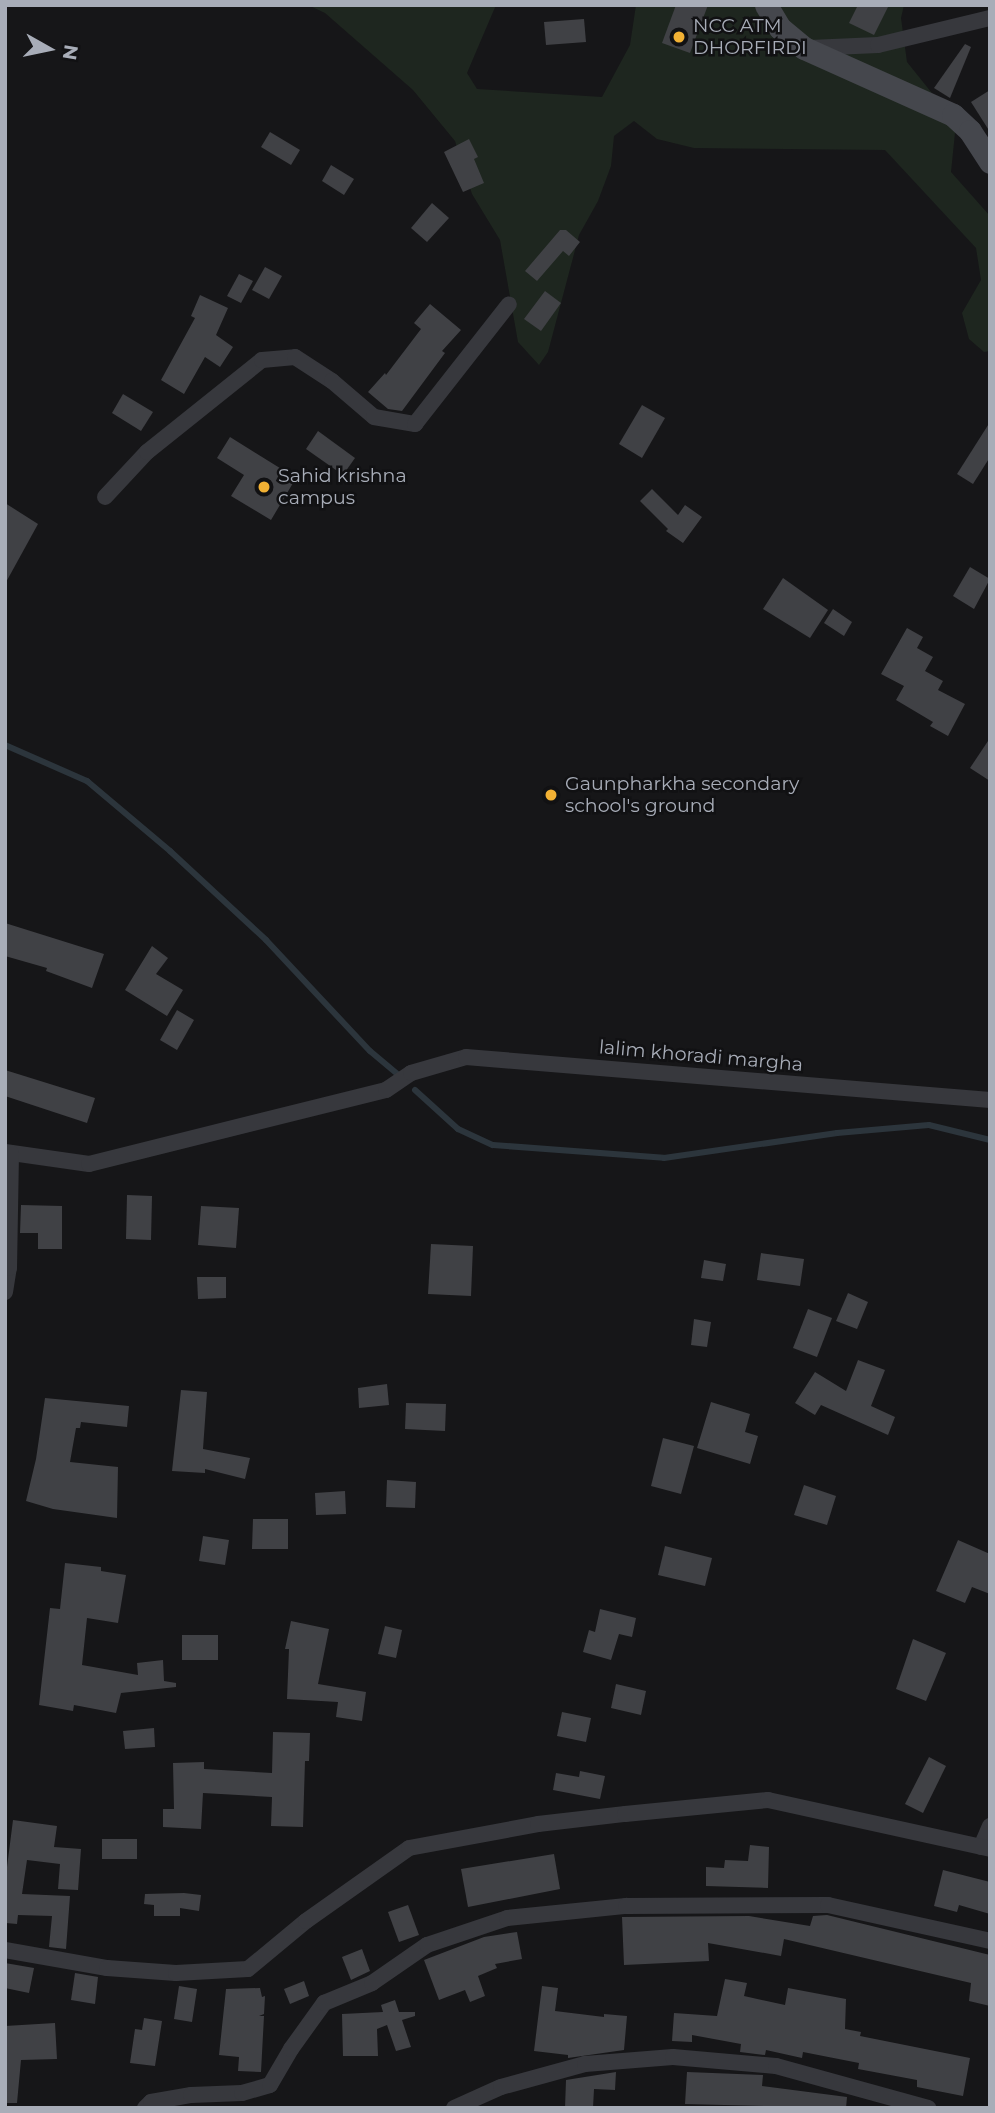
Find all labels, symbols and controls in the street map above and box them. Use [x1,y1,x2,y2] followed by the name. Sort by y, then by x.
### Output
[14,14,84,84] north arrow
[693,15,807,59] place label: NCC ATM DHORFIRDI
[671,29,687,45] marker: NCC ATM DHORFIRDI
[58,43,83,62] text: N
[278,465,407,509] place label: Sahid krishna campus
[256,479,272,495] marker: Sahid krishna campus
[565,773,799,817] place label: Gaunpharkha secondary school's ground
[543,787,559,803] marker: Gaunpharkha secondary school's ground
[598,1036,804,1076] street label: lalim khoradi margha

